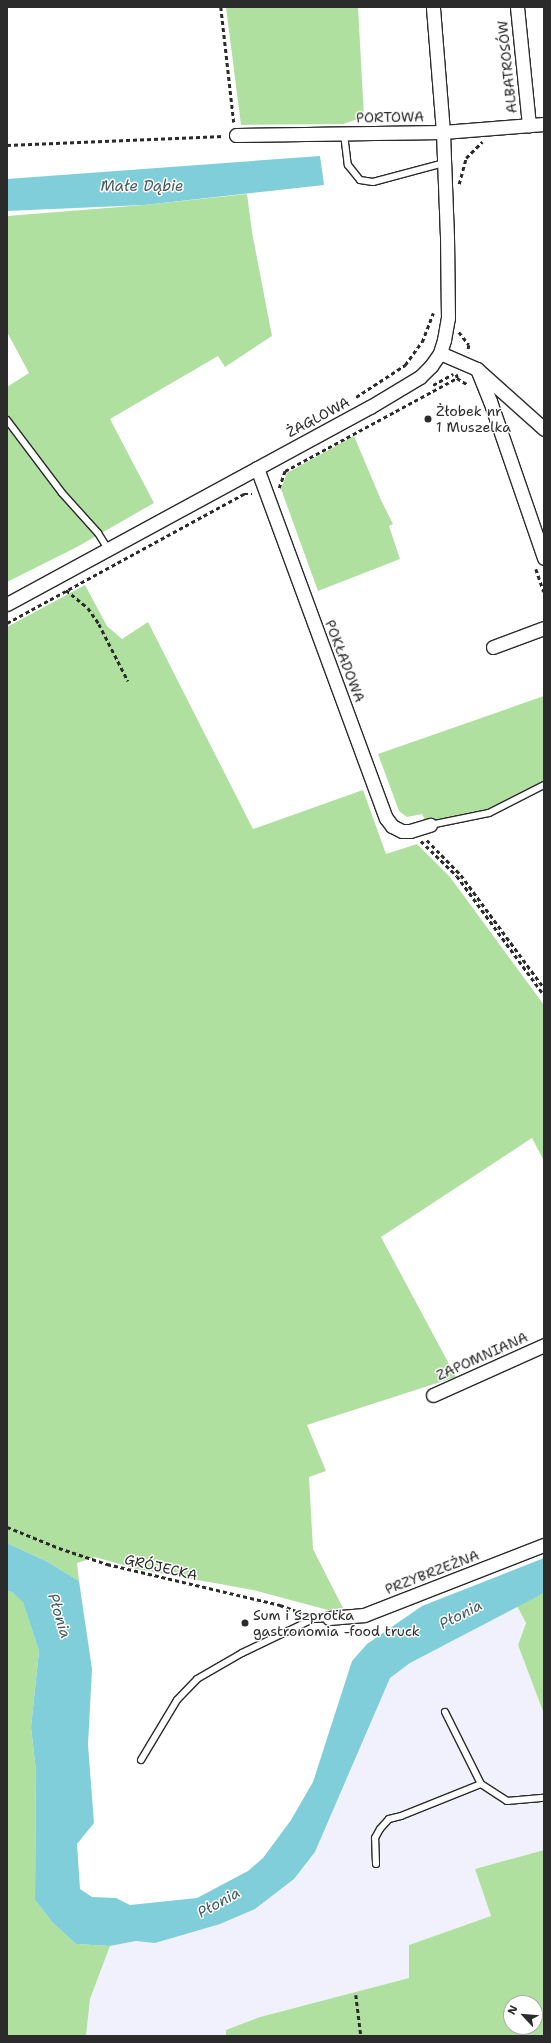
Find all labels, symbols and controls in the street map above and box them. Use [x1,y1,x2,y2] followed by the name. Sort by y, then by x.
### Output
[494,20,520,114] street label: ALBATROSÓW
[356,108,424,126] street label: PORTOWA
[100,178,184,196] water label: Małe Dąbie
[284,393,352,441] street label: ŻAGLOWA
[436,403,511,436] place label: Żłobek nr 1 Muszelka
[423,414,433,424] marker: Żłobek nr 1 Muszelka
[322,617,368,705] street label: POKŁADOWA
[434,1328,530,1384] street label: ZAPOMNIANA
[383,1546,481,1598] street label: PRZYBRZEŻNA
[123,1550,199,1584] street label: GRÓJECKA
[44,1591,74,1641] water label: Płonia
[437,1597,485,1633] water label: Płonia
[253,1607,420,1640] place label: Sum i Szprotka gastronomia -food truck
[240,1618,250,1628] marker: Sum i Szprotka gastronomia -food truck
[195,1884,243,1922] water label: Płonia
[503,1995,543,2035] north arrow
[504,2003,521,2017] text: N

